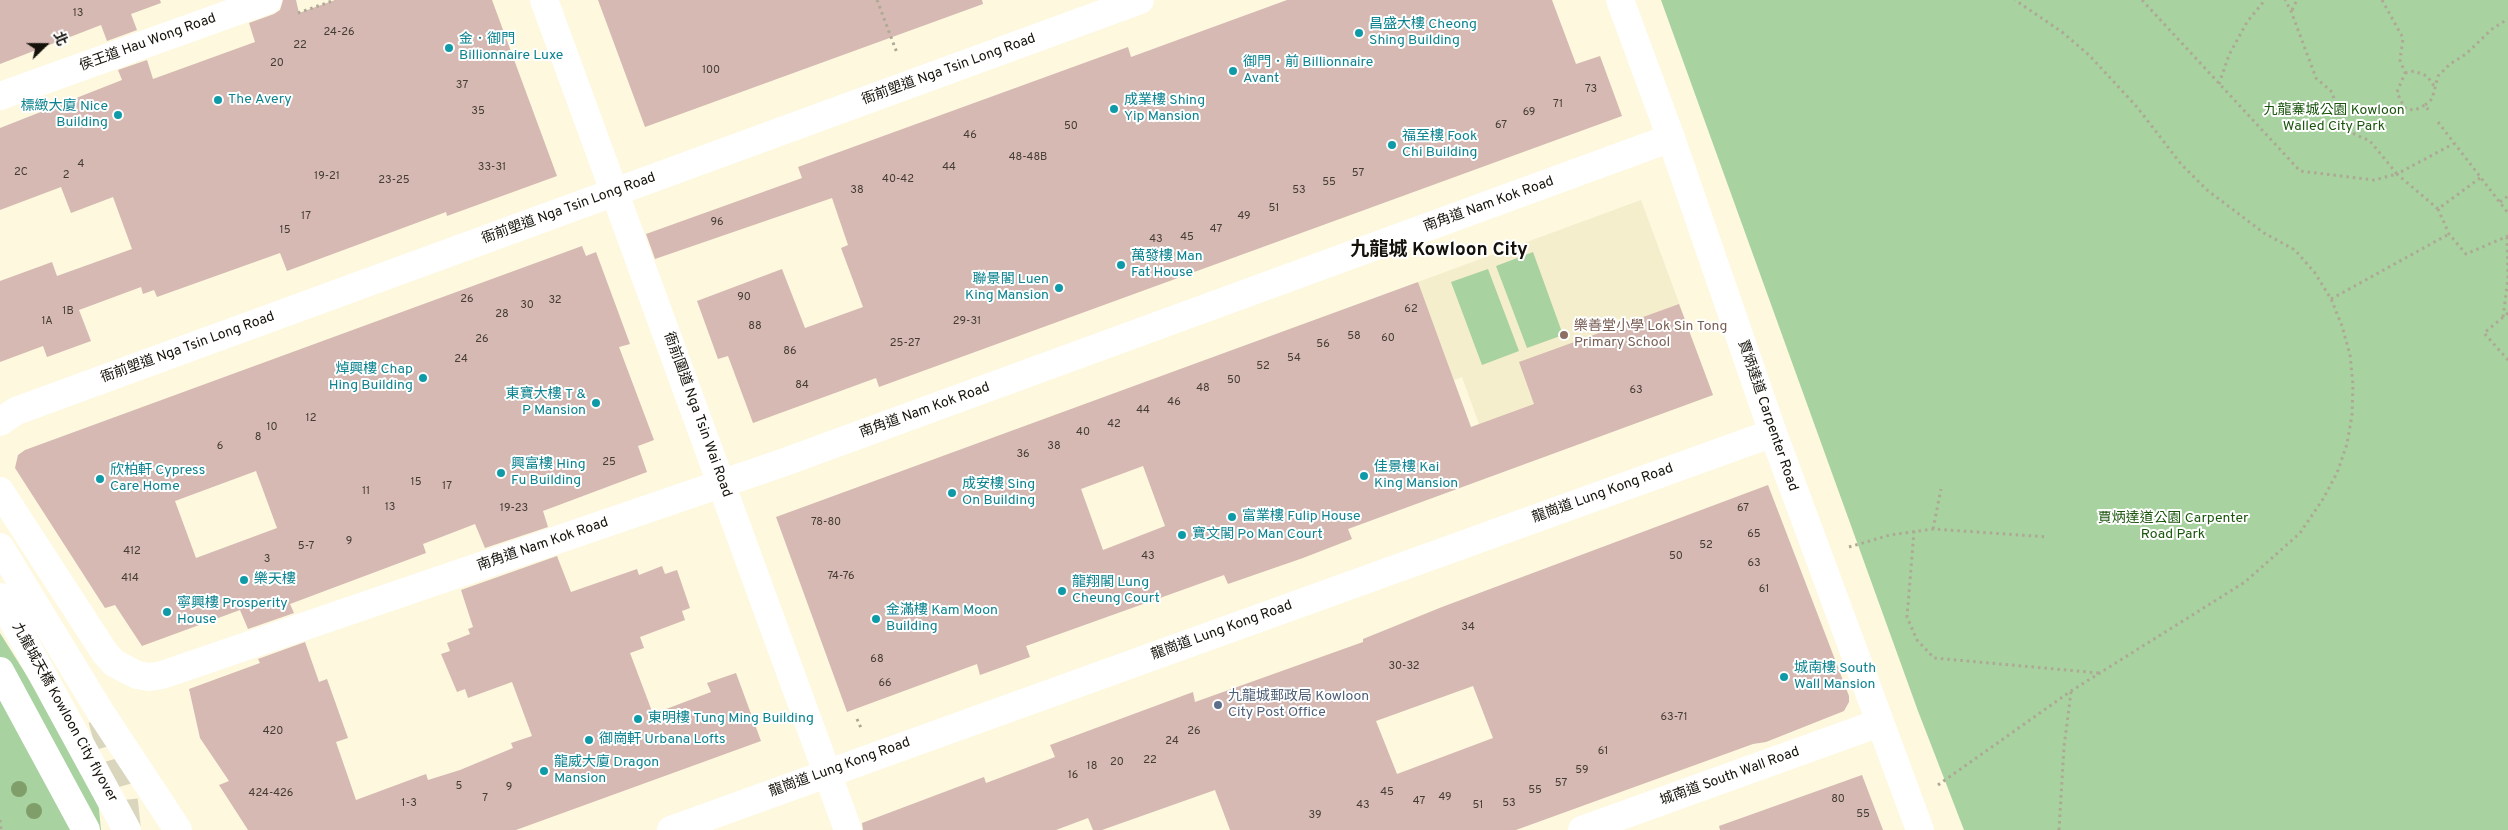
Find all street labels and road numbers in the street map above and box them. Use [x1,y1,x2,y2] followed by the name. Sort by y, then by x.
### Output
[77,10,219,76] street label: 侯王道 Hau Wong Road
[860,31,1038,109] street label: 衙前塱道 Nga Tsin Long Road
[480,170,658,248] street label: 衙前塱道 Nga Tsin Long Road
[1422,174,1556,236] street label: 南角道 Nam Kok Road
[99,309,277,387] street label: 衙前塱道 Nga Tsin Long Road
[659,330,735,500] street label: 衙前圍道 Nga Tsin Wai Road
[1733,338,1801,494] street label: 賈炳達道 Carpenter Road
[858,380,992,442] street label: 南角道 Nam Kok Road
[1530,461,1676,527] street label: 龍崗道 Lung Kong Road
[475,515,611,575] street label: 南角道 Nam Kok Road
[1149,598,1295,664] street label: 龍崗道 Lung Kong Road
[8,620,120,806] street label: 九龍城天橋 Kowloon City flyover
[767,735,913,801] street label: 龍崗道 Lung Kong Road
[1658,744,1802,810] street label: 城南道 South Wall Road

